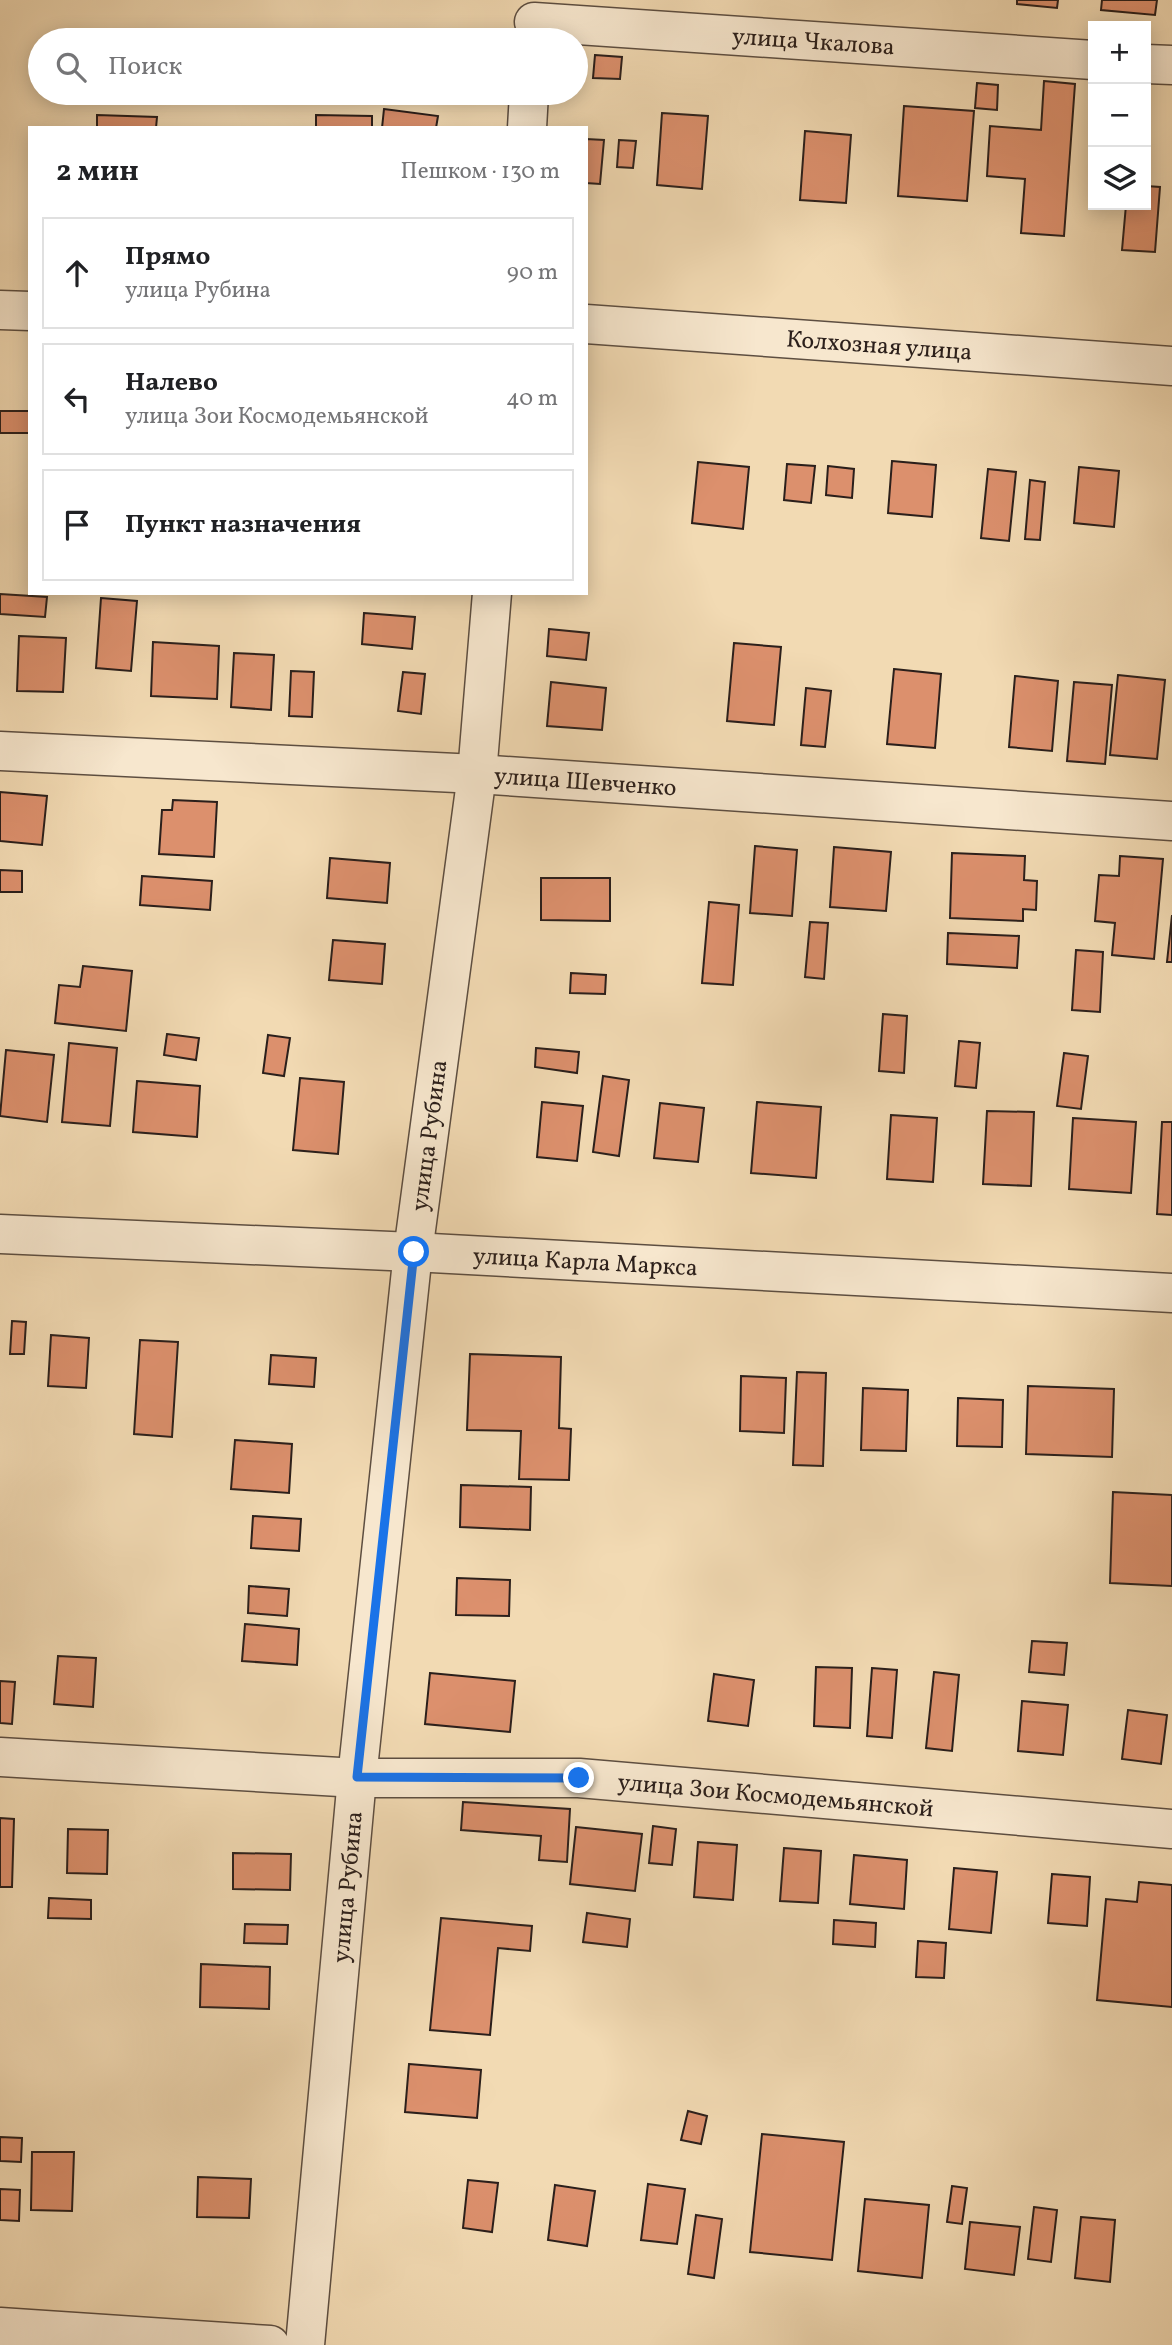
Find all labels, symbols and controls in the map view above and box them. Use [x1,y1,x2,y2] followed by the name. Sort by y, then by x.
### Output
[731,20,896,65] street label: улица Чкалова
[1088,21,1151,210] map controls
[1088,21,1151,84] button: +
[28,28,588,105] search box
[52,48,90,86] icon: search
[108,49,182,85] text: Поиск
[1088,84,1151,147] button: −
[1088,147,1151,210] button: layers
[56,151,139,193] text: 2 мин
[401,156,560,188] text: Пешком · 130 m
[125,239,210,275] text: Прямо
[58,254,96,292] icon: ahead
[507,257,558,289] text: 90 m
[125,275,271,307] text: улица Рубина
[785,323,973,371] street label: Колхозная улица
[125,365,218,401] text: Налево
[58,380,96,418] icon: left
[506,383,558,415] text: 40 m
[125,401,429,433] text: улица Зои Космодемьянской
[58,506,96,544] icon: arrive
[125,507,361,543] text: Пункт назначения
[493,760,677,806] street label: улица Шевченко
[404,1058,458,1213] street label: улица Рубина
[398,1236,429,1267] route start
[472,1240,699,1286] street label: улица Карла Маркса
[563,1762,594,1793] route end
[616,1766,935,1827] street label: улица Зои Космодемьянской
[325,1810,373,1965] street label: улица Рубина

